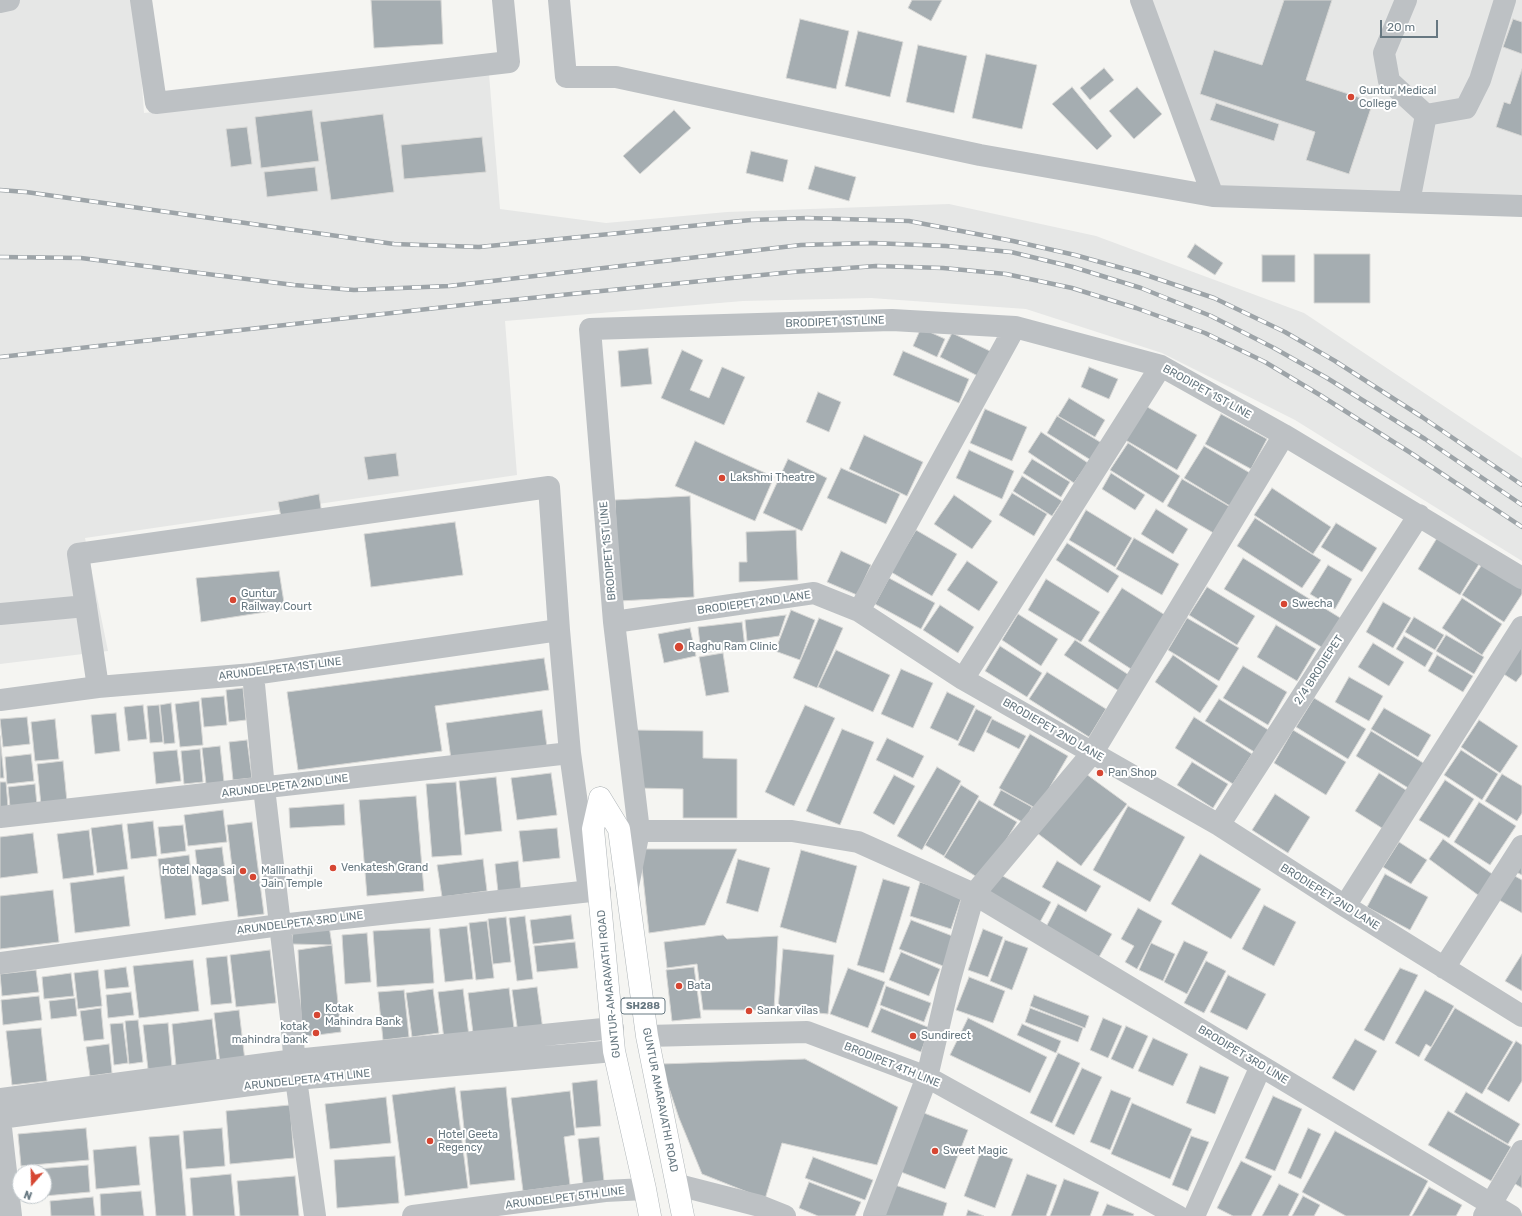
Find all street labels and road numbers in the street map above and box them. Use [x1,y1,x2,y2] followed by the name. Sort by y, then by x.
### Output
[785,314,885,330] street label: BRODIPET 1ST LINE
[1160,362,1254,422] street label: BRODIPET 1ST LINE
[597,501,619,601] street label: BRODIPET 1ST LINE
[696,589,812,617] street label: BRODIEPET 2ND LANE
[1292,633,1346,707] street label: 2/4 BRODIEPET
[218,655,342,683] street label: ARUNDELPETA 1ST LINE
[1000,696,1106,764] street label: BRODIEPET 2ND LANE
[221,772,349,800] street label: ARUNDELPETA 2ND LINE
[1278,861,1382,933] street label: BRODIEPET 2ND LANE
[236,909,364,937] street label: ARUNDELPETA 3RD LINE
[595,909,623,1059] street label: GUNTUR-AMARAVATHI ROAD
[621,998,665,1014] road number: SH288
[1195,1023,1291,1087] street label: BRODIPET 3RD LINE
[640,1027,680,1173] street label: GUNTUR AMARAVATHI ROAD
[842,1040,942,1090] street label: BRODIPET 4TH LINE
[243,1067,371,1093] street label: ARUNDELPETA 4TH LINE
[505,1184,625,1212] street label: ARUNDELPET 5TH LINE

